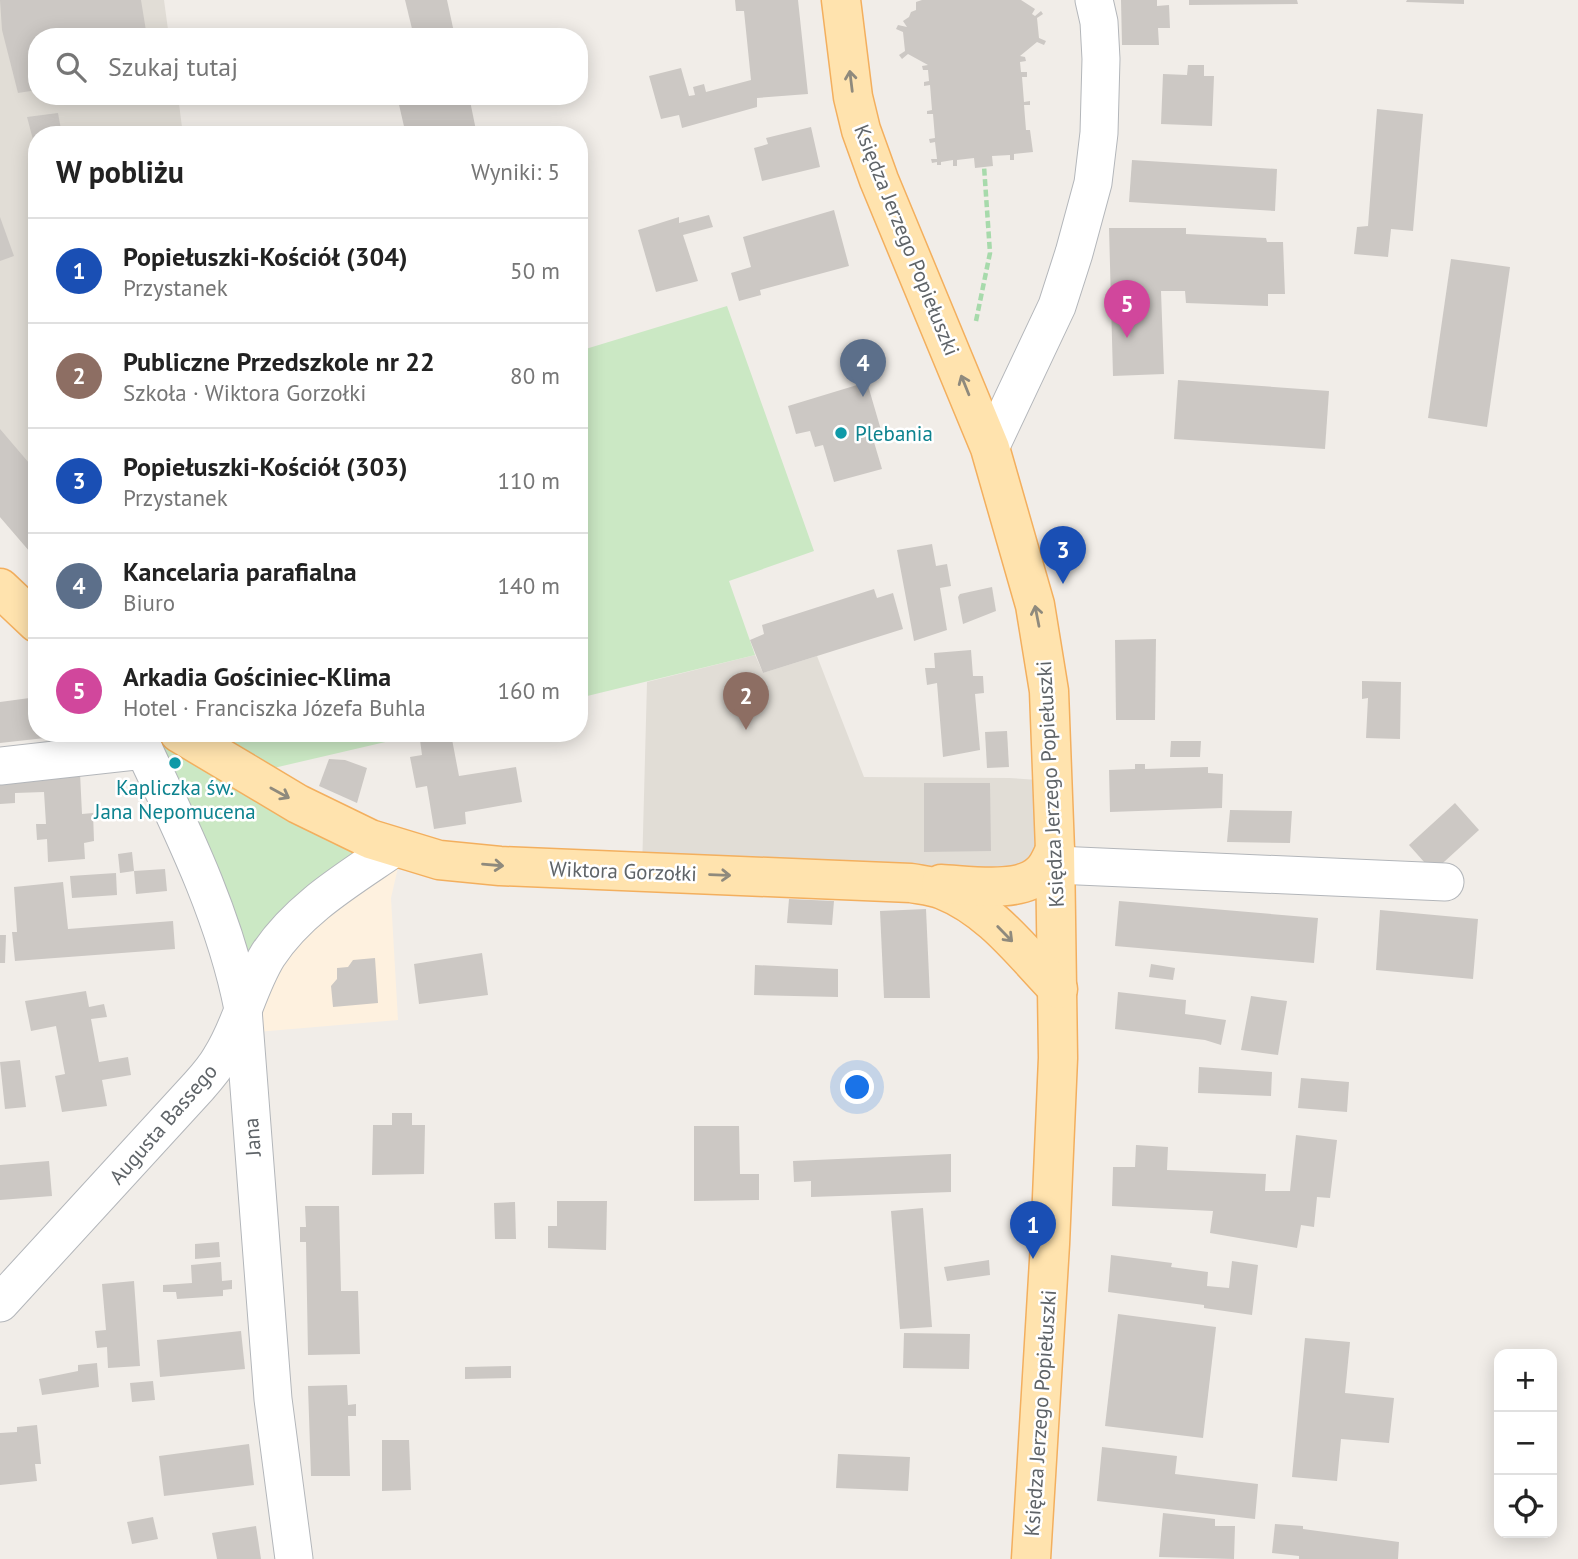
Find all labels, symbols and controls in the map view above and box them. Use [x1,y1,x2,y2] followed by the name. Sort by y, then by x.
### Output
[28,28,588,105] search box
[52,48,90,86] icon: search
[108,50,238,83] text: Szukaj tutaj
[845,70,858,92] one-way arrow
[848,120,966,360] street label: Księdza Jerzego Popiełuszki
[56,152,184,191] text: W pobliżu
[471,157,560,186] text: Wyniki: 5
[123,240,408,273] text: Popiełuszki-Kościół (304)
[72,256,86,285] text: 1
[510,256,560,285] text: 50 m
[123,273,228,302] text: Przystanek
[1104,280,1150,338] pin: 5
[840,339,886,397] pin: 4
[123,345,435,378] text: Publiczne Przedszkole nr 22
[72,361,86,390] text: 2
[510,361,560,390] text: 80 m
[958,374,971,396] one-way arrow
[123,378,367,407] text: Szkoła · Wiktora Gorzołki
[855,420,933,447] place label: Plebania
[833,425,849,441] marker: Plebania
[123,450,408,483] text: Popiełuszki-Kościół (303)
[72,466,86,495] text: 3
[498,466,560,495] text: 110 m
[123,483,228,512] text: Przystanek
[1040,526,1086,584] pin: 3
[123,555,357,588] text: Kancelaria parafialna
[72,571,86,600] text: 4
[498,571,560,600] text: 140 m
[123,588,175,617] text: Biuro
[1029,605,1043,628] one-way arrow
[123,660,391,693] text: Arkadia Gościniec-Klima
[1030,660,1070,908] street label: Księdza Jerzego Popiełuszki
[723,672,769,730] pin: 2
[72,676,86,705] text: 5
[498,676,560,705] text: 160 m
[123,693,426,722] text: Hotel · Franciszka Józefa Buhla
[167,755,183,771] marker: Kapliczka św. Jana Nepomucena
[93,774,256,825] place label: Kapliczka św. Jana Nepomucena
[269,786,289,800] one-way arrow
[549,855,697,887] street label: Wiktora Gorzołki
[481,859,504,872] one-way arrow
[708,868,731,881] one-way arrow
[997,925,1014,942] one-way arrow
[103,1058,223,1190] street label: Augusta Bassego
[840,1070,874,1104] your location
[237,1117,267,1158] street label: Jana
[1010,1201,1056,1259] pin: 1
[1018,1289,1062,1537] street label: Księdza Jerzego Popiełuszki
[1494,1349,1557,1538] map controls
[1494,1349,1557,1412] button: +
[1494,1412,1557,1475] button: −
[1494,1475,1557,1538] button: locate

